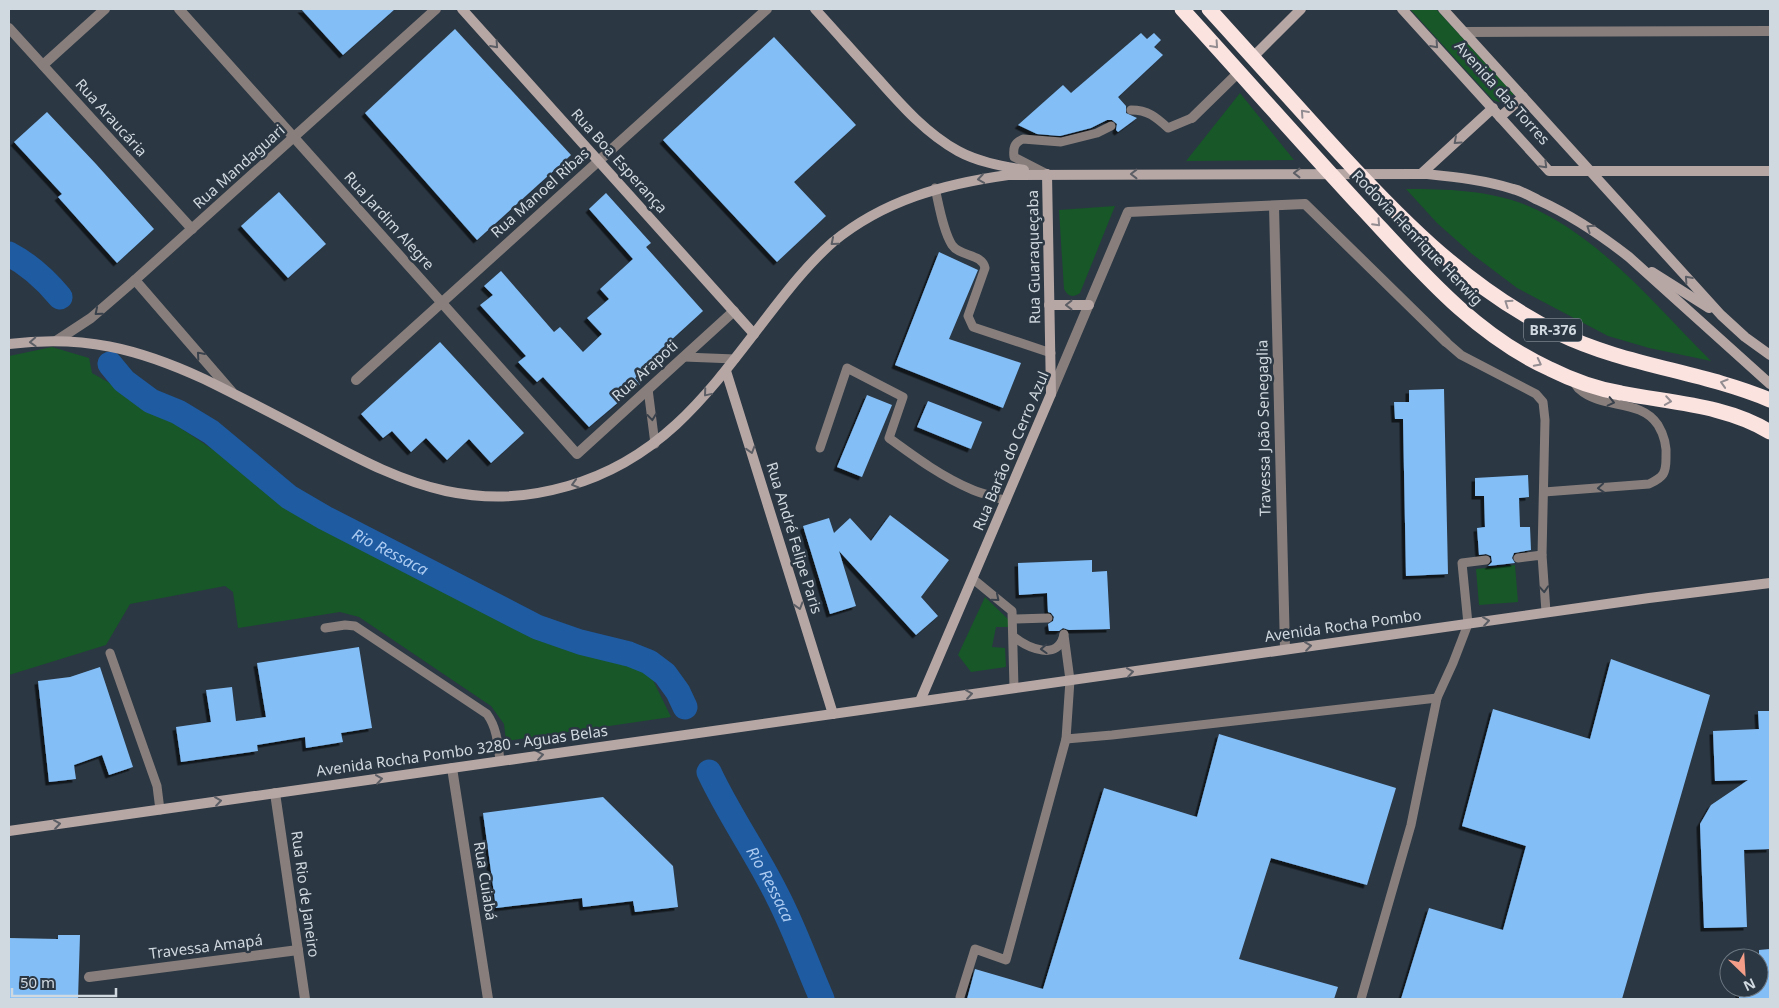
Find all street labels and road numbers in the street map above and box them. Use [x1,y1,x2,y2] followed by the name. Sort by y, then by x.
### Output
[1451,36,1555,149] street label: Avenida das Torres
[71,74,152,161] street label: Rua Araucária
[567,104,672,217] street label: Rua Boa Esperança
[188,120,288,213] street label: Rua Mandaguari
[486,143,593,242] street label: Rua Manoel Ribas
[1348,165,1488,309] street label: Rodovia Henrique Herwig
[340,167,439,274] street label: Rua Jardim Alegre
[1022,190,1044,324] street label: Rua Guaraqueçaba
[1524,318,1582,342] road number: BR-376
[607,335,682,405] street label: Rua Arapoti
[1251,340,1275,517] street label: Travessa João Senegaglia
[967,368,1053,533] street label: Rua Barão do Cerro Azul
[762,459,828,616] street label: Rua André Felipe Paris
[1263,604,1422,646] street label: Avenida Rocha Pombo
[315,720,609,780] street label: Avenida Rocha Pombo 3280 - Aguas Belas
[287,829,325,959] street label: Rua Rio de Janeiro
[470,840,502,922] street label: Rua Cuiabá
[148,929,264,963] street label: Travessa Amapá

